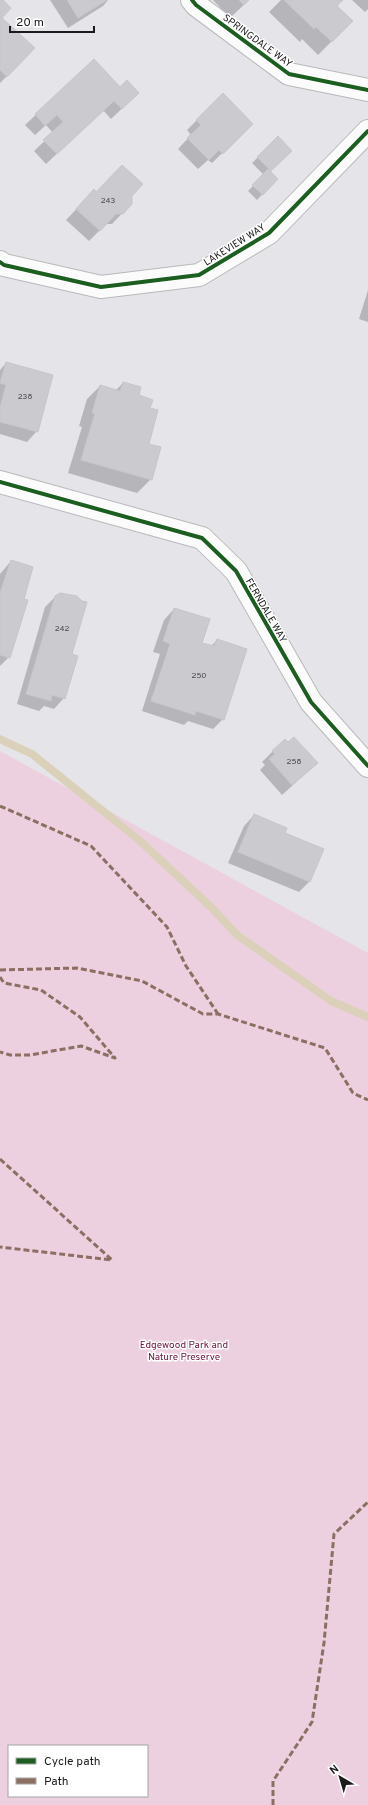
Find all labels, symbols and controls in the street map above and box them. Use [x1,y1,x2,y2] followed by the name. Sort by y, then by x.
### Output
[10,8,94,34] scale bar
[220,12,295,71] street label: SPRINGDALE WAY
[16,15,44,31] text: 20 m
[101,196,115,206] house number: 243
[201,221,269,269] street label: LAKEVIEW WAY
[18,392,32,402] house number: 238
[242,576,290,646] street label: FERNDALE WAY
[55,624,69,634] house number: 242
[192,671,206,681] house number: 250
[287,757,301,767] house number: 258
[140,1339,228,1364] park label: Edgewood Park and Nature Preserve
[8,1745,148,1797] legend
[44,1754,101,1770] text: Cycle path
[320,1757,360,1797] north arrow
[327,1762,342,1778] text: N
[44,1774,69,1790] text: Path

